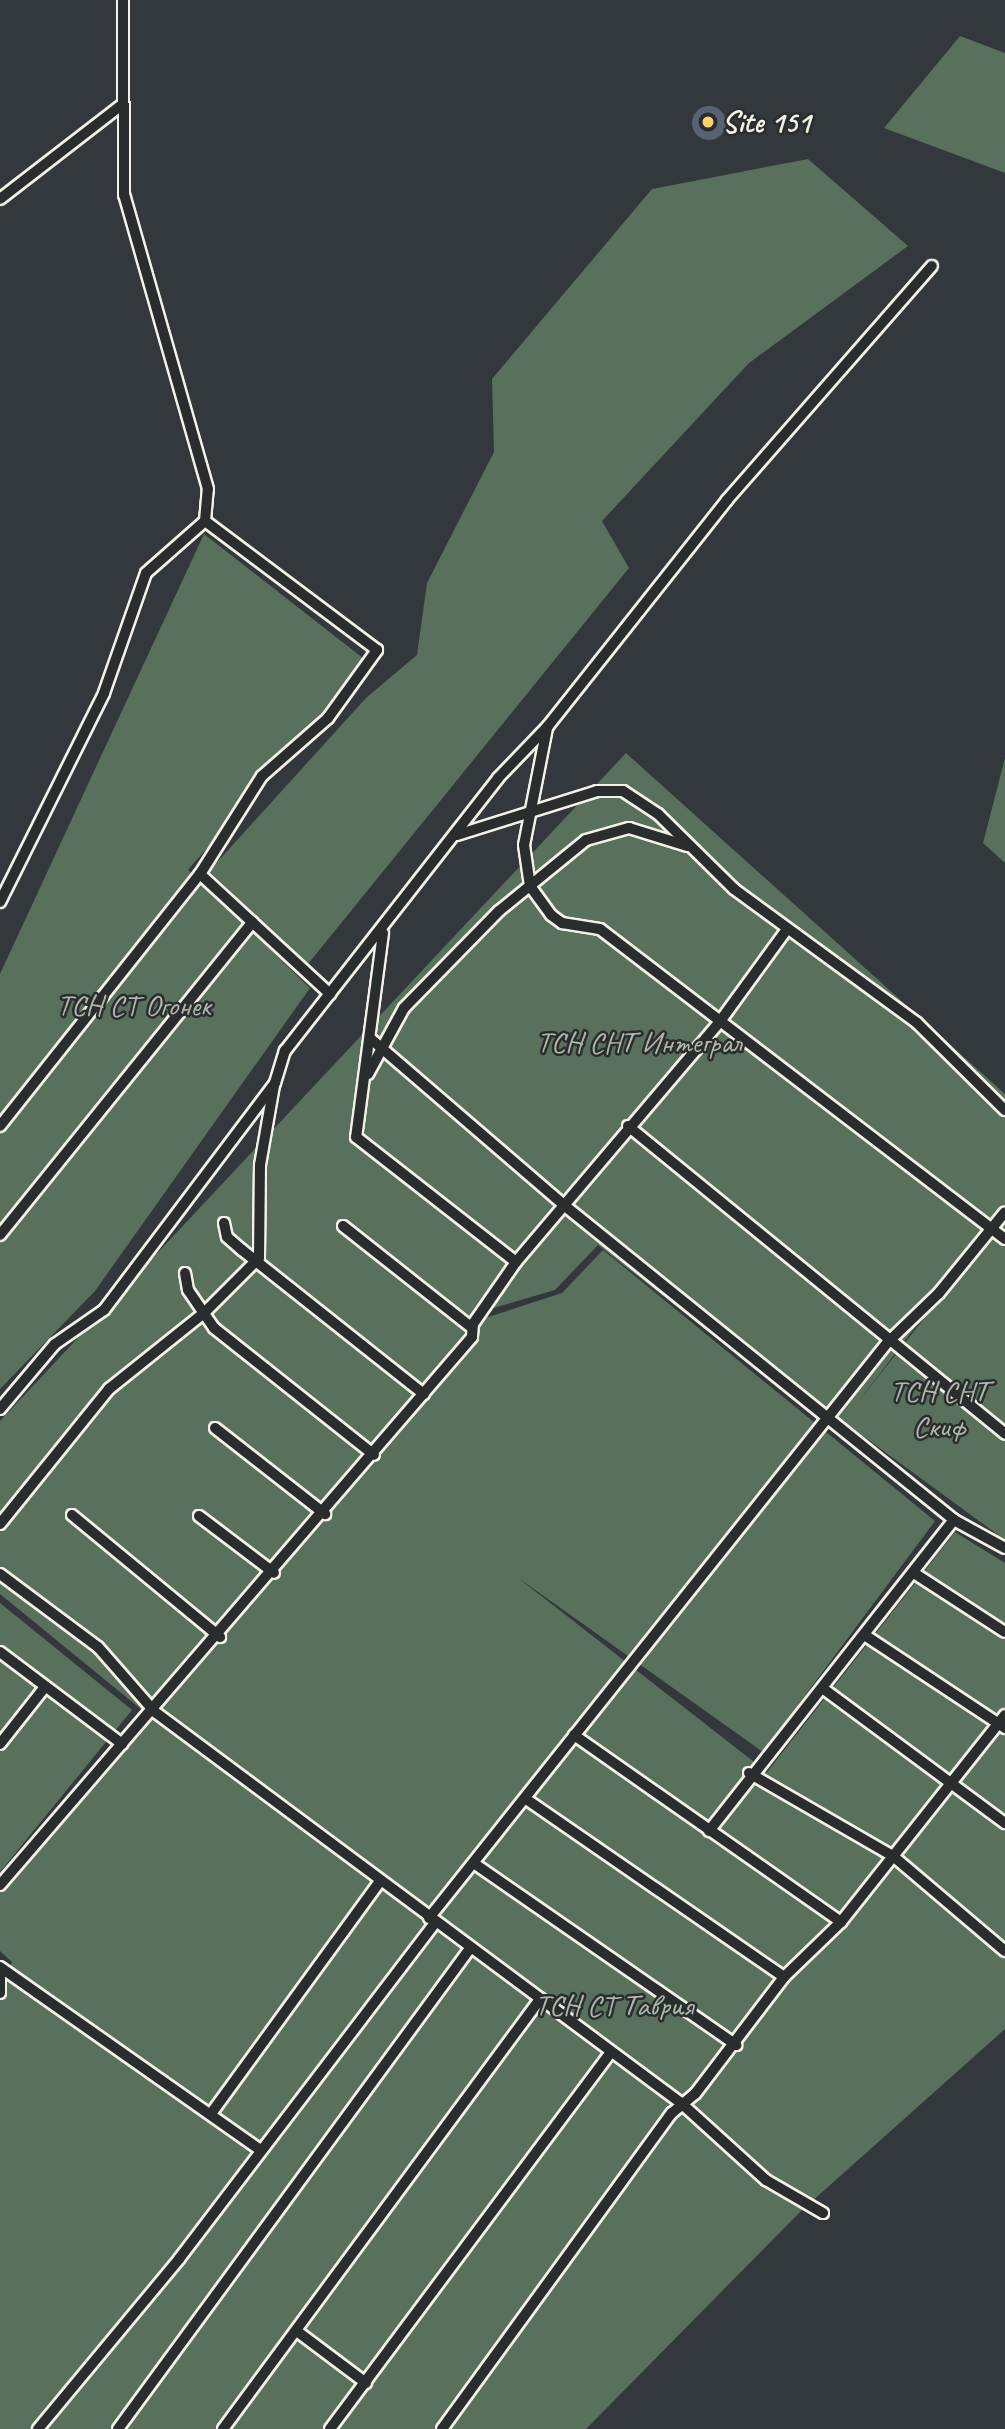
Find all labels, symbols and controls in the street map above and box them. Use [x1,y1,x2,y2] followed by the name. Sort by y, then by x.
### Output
[722,104,811,140] place label: Site 151
[700,114,716,130] marker: Site 151
[57,987,211,1023] park label: ТСН СТ Огонек
[537,1024,741,1060] park label: ТСН СНТ Интеграл
[890,1373,988,1444] park label: ТСН СНТ Скиф
[536,1987,692,2023] park label: ТСН СТ Таврия

